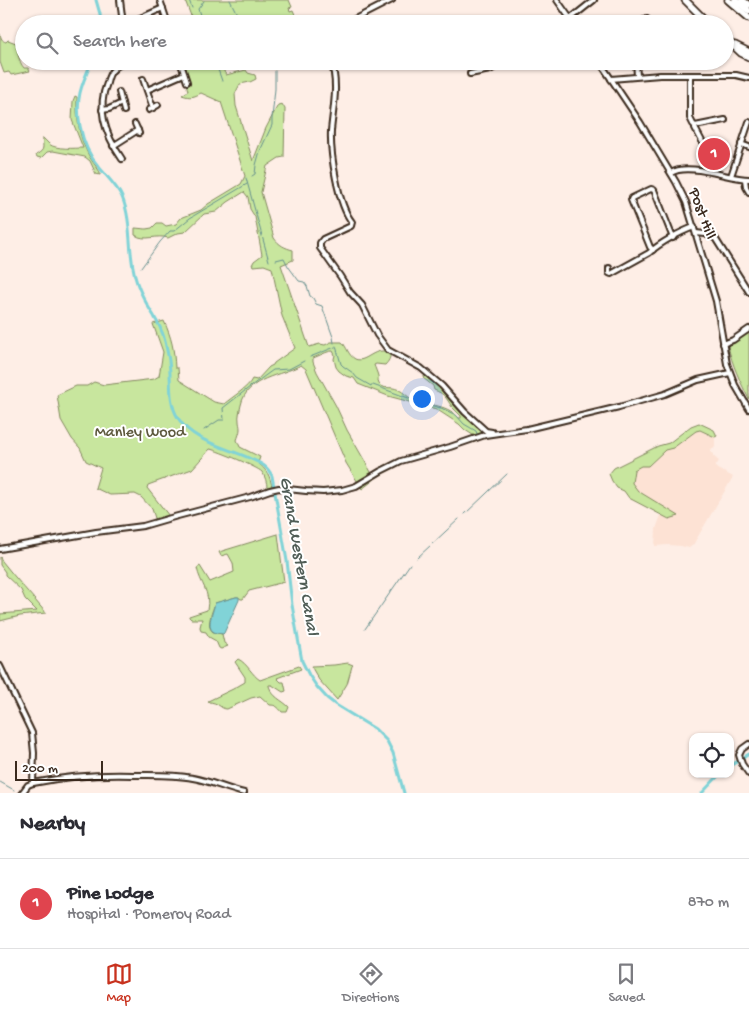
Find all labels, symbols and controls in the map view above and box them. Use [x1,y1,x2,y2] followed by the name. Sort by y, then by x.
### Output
[15,15,734,70] search box
[33,29,61,57] icon: search
[73,31,167,54] text: Search here
[698,135,730,173] pin: 1
[683,185,719,242] street label: Post Hill
[409,386,435,412] your location
[95,424,187,443] park label: Manley Wood
[274,475,322,638] water label: Grand Western Canal
[689,733,734,778] map controls
[689,733,734,778] button: locate
[15,758,102,781] scale bar
[22,761,58,778] text: 200 m
[20,813,85,838] text: Nearby
[67,883,154,906] text: Pine Lodge
[33,894,39,913] text: 1
[688,894,729,913] text: 870 m
[67,906,231,925] text: Hospital · Pomeroy Road
[105,960,133,1007] tab: Map
[342,960,399,1007] tab: Directions
[608,960,644,1007] tab: Saved

